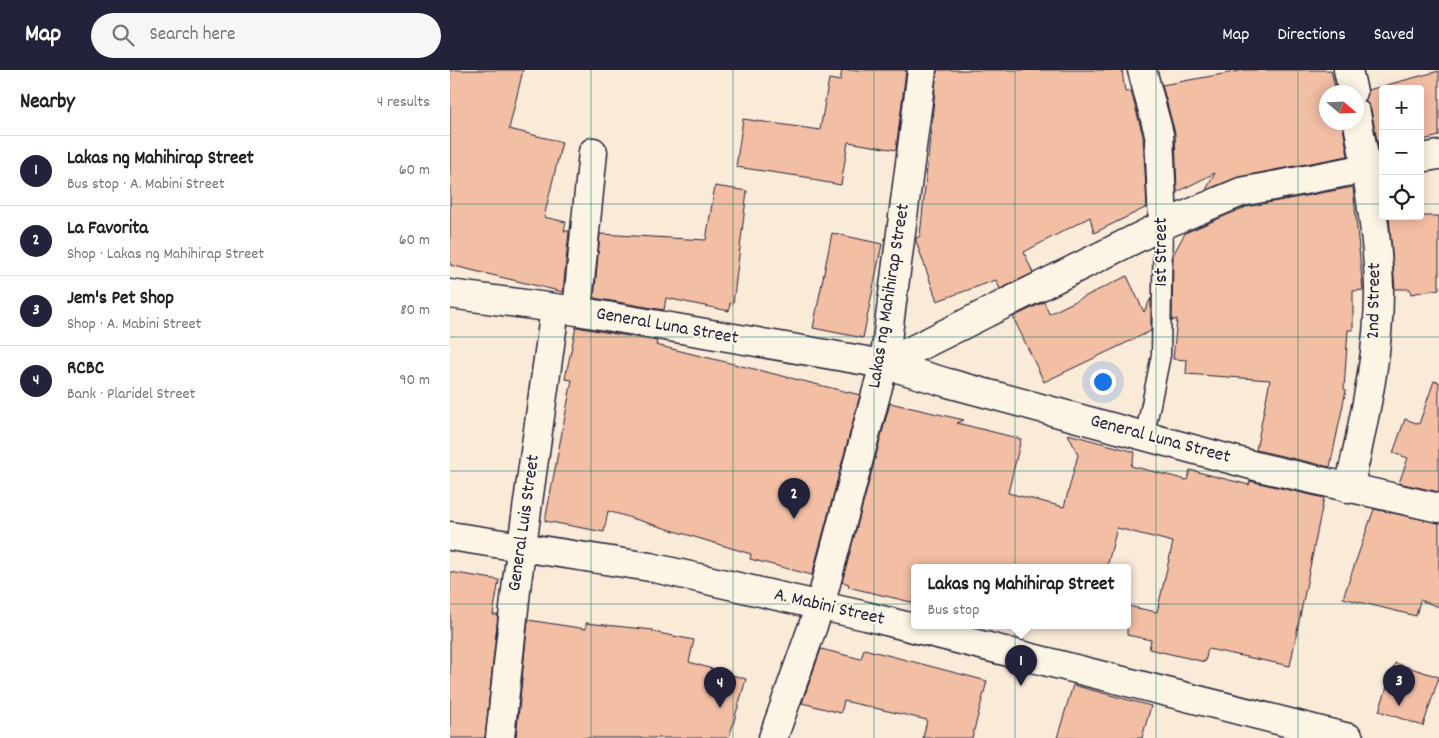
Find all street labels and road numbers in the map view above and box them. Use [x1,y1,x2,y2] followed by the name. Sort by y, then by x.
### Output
[862,202,918,390] street label: Lakas ng Mahihirap Street
[1149,217,1176,287] street label: 1st Street
[1361,263,1389,339] street label: 2nd Street
[594,301,740,353] street label: General Luna Street
[1087,408,1233,472] street label: General Luna Street
[502,453,548,593] street label: General Luis Street
[771,582,887,634] street label: A. Mabini Street

